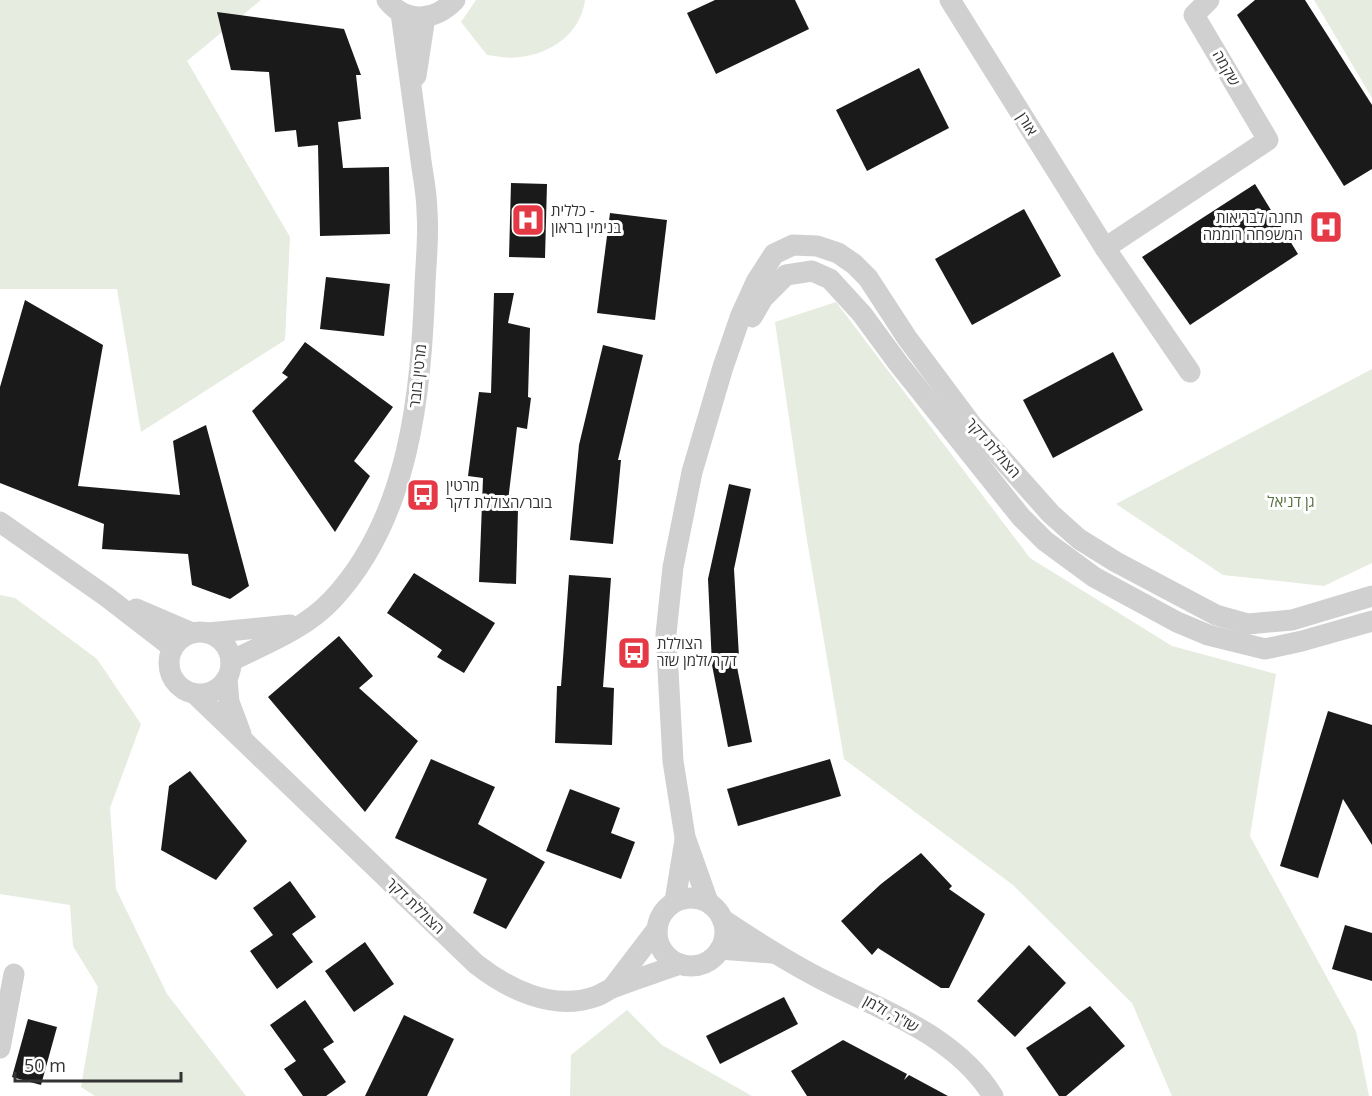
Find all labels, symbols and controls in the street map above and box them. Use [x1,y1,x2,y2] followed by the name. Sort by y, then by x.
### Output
[1209,46,1245,89] street label: שקמה
[1013,108,1043,139] street label: אורן
[551,200,621,237] place label: כללית - בנימין בראון
[510,202,546,238] hospital icon: כללית - בנימין בראון
[1203,207,1303,244] place label: תחנה לבריאות המשפחה רוממה
[1308,209,1344,245] hospital icon: תחנה לבריאות המשפחה רוממה
[404,343,430,409] street label: מרטין בובר
[962,413,1025,482] street label: הצוללת דקר
[446,475,552,512] place label: מרטין בובר/הצוללת דקר
[405,477,441,513] bus stop icon: מרטין בובר/הצוללת דקר
[1267,491,1315,511] park label: גן דניאל
[657,633,737,670] place label: הצוללת דקר/זלמן שזר
[616,635,652,671] bus stop icon: הצוללת דקר/זלמן שזר
[382,873,449,938] street label: הצוללת דקר
[860,990,923,1037] street label: שז"ר, זלמן
[15,1045,182,1083] scale bar
[24,1053,66,1077] text: 50 m

